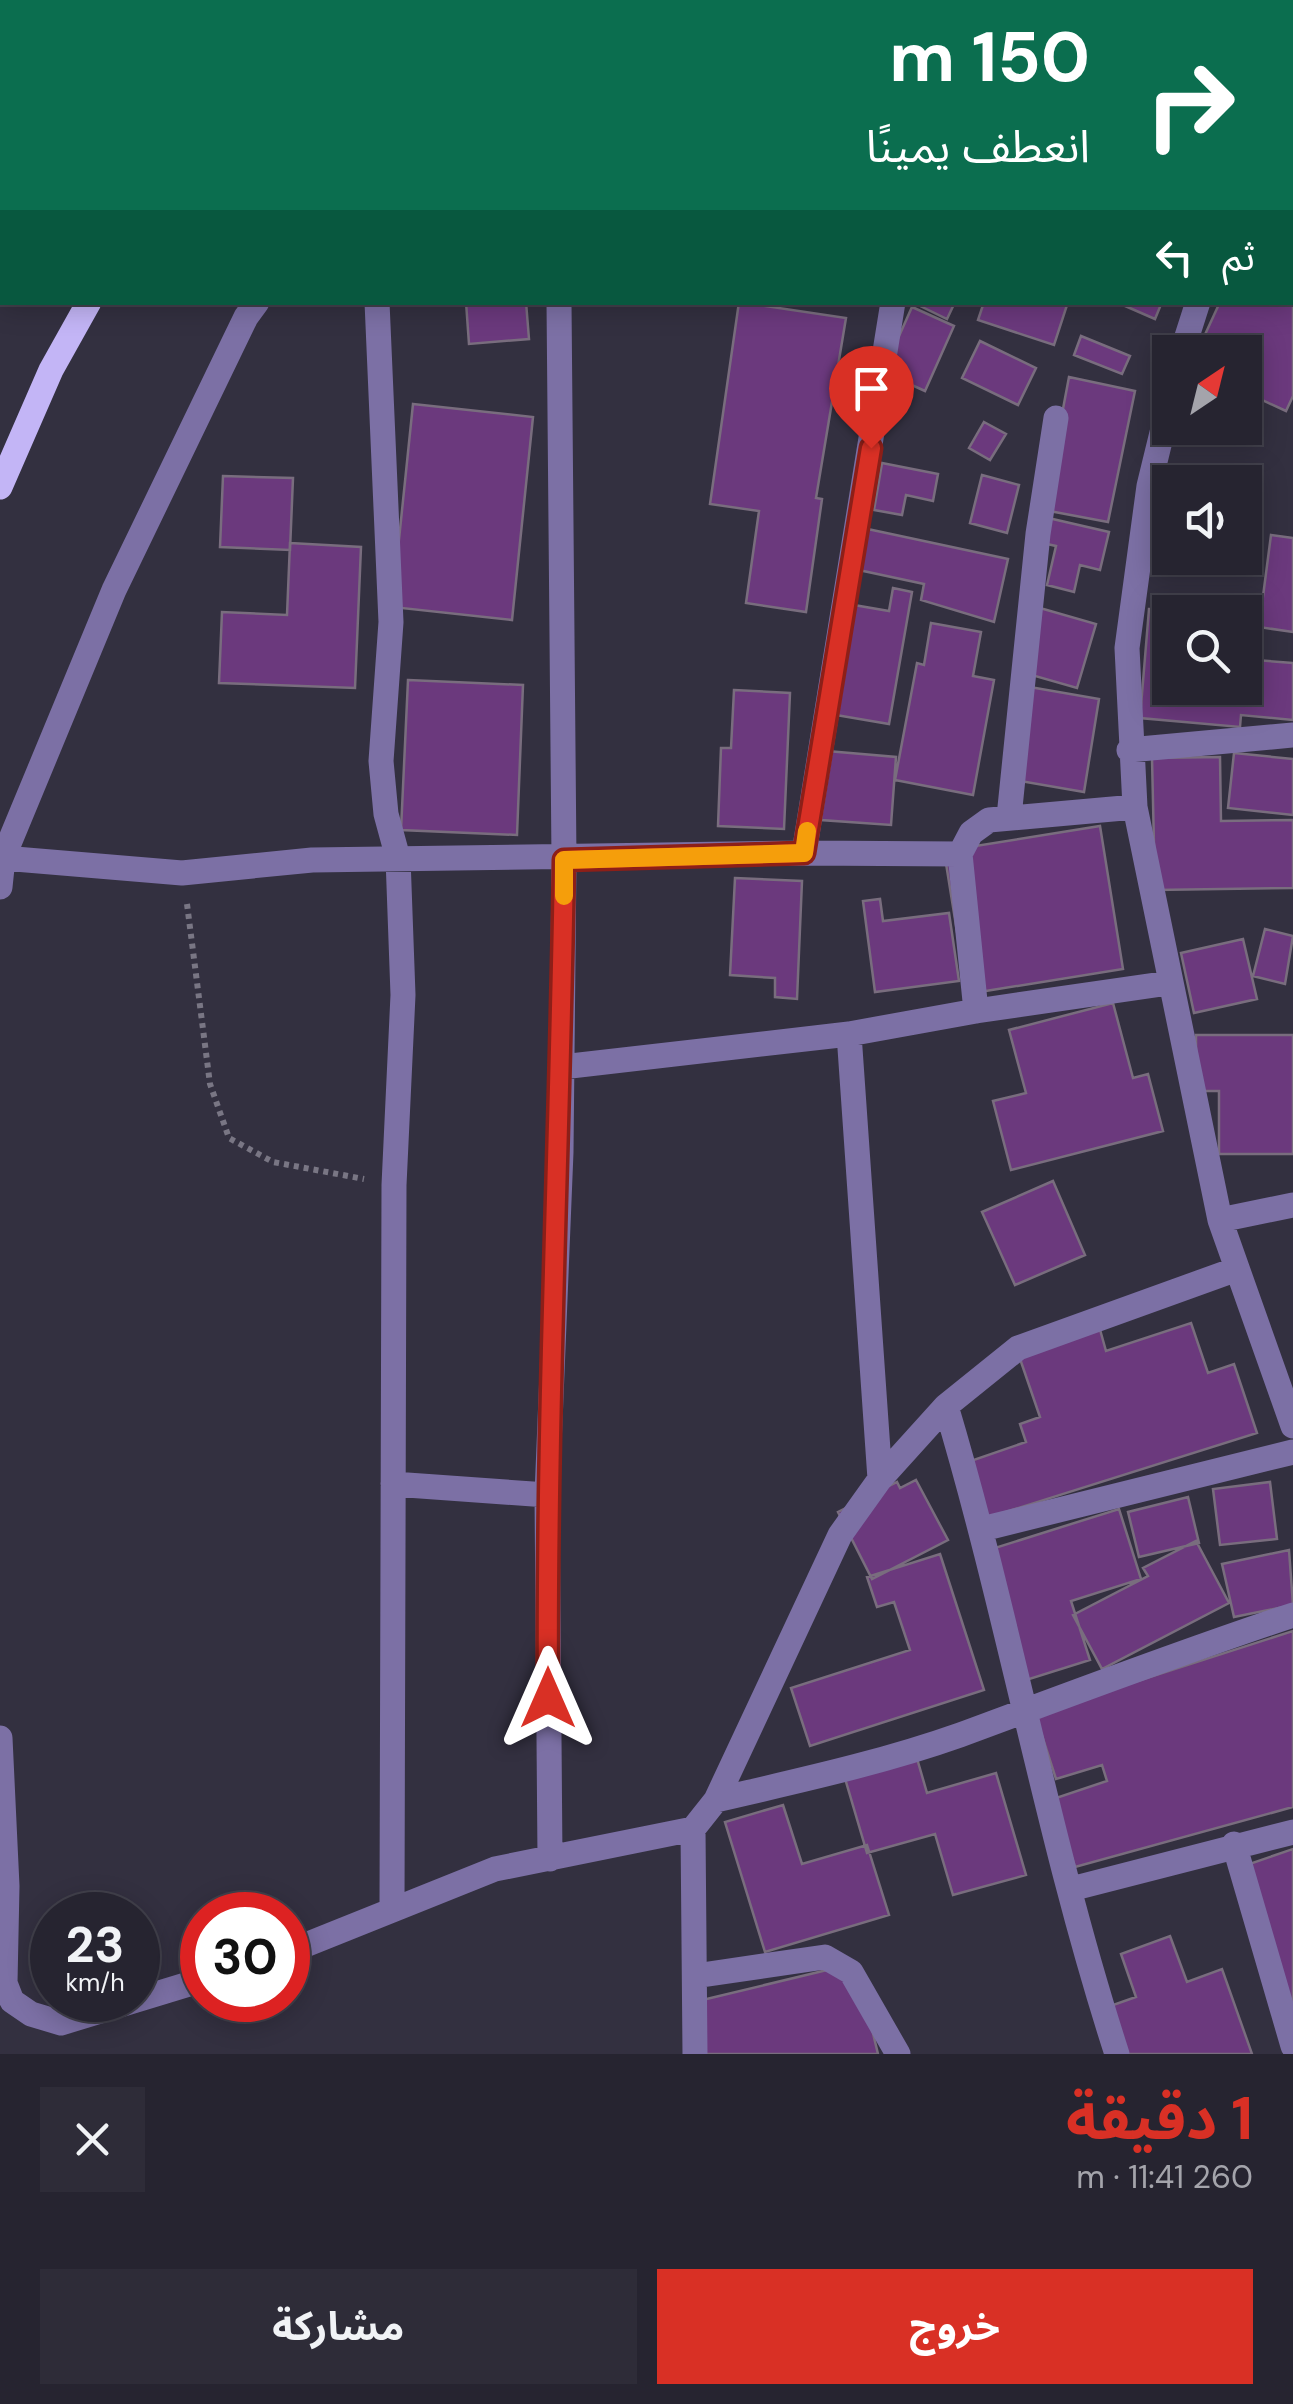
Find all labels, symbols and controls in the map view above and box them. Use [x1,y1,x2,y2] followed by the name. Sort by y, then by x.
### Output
[889,12,1090,103] text: 150 m
[1125,40,1255,170] icon: right
[866,117,1090,176] text: انعطف يمينًا
[1147,230,1202,285] icon: left
[1222,232,1255,282] text: ثم
[1152,335,1262,445] north arrow
[1152,335,1262,705] map controls
[829,346,914,449] pin
[844,361,899,416] icon: arrive
[1152,465,1262,575] button: sound
[1152,595,1262,705] button: search
[496,1646,600,1750] position arrow
[180,1892,310,2022] speed limit sign: 30
[66,1912,125,1978] text: 23
[65,1966,125,1999] text: km/h
[1066,2079,1253,2158] text: 1 دقيقة
[40,2087,145,2192] button: close
[1076,2156,1253,2198] text: 260 m · 11:41
[40,2269,637,2384] button: مشاركة
[657,2269,1253,2384] button: خروج

